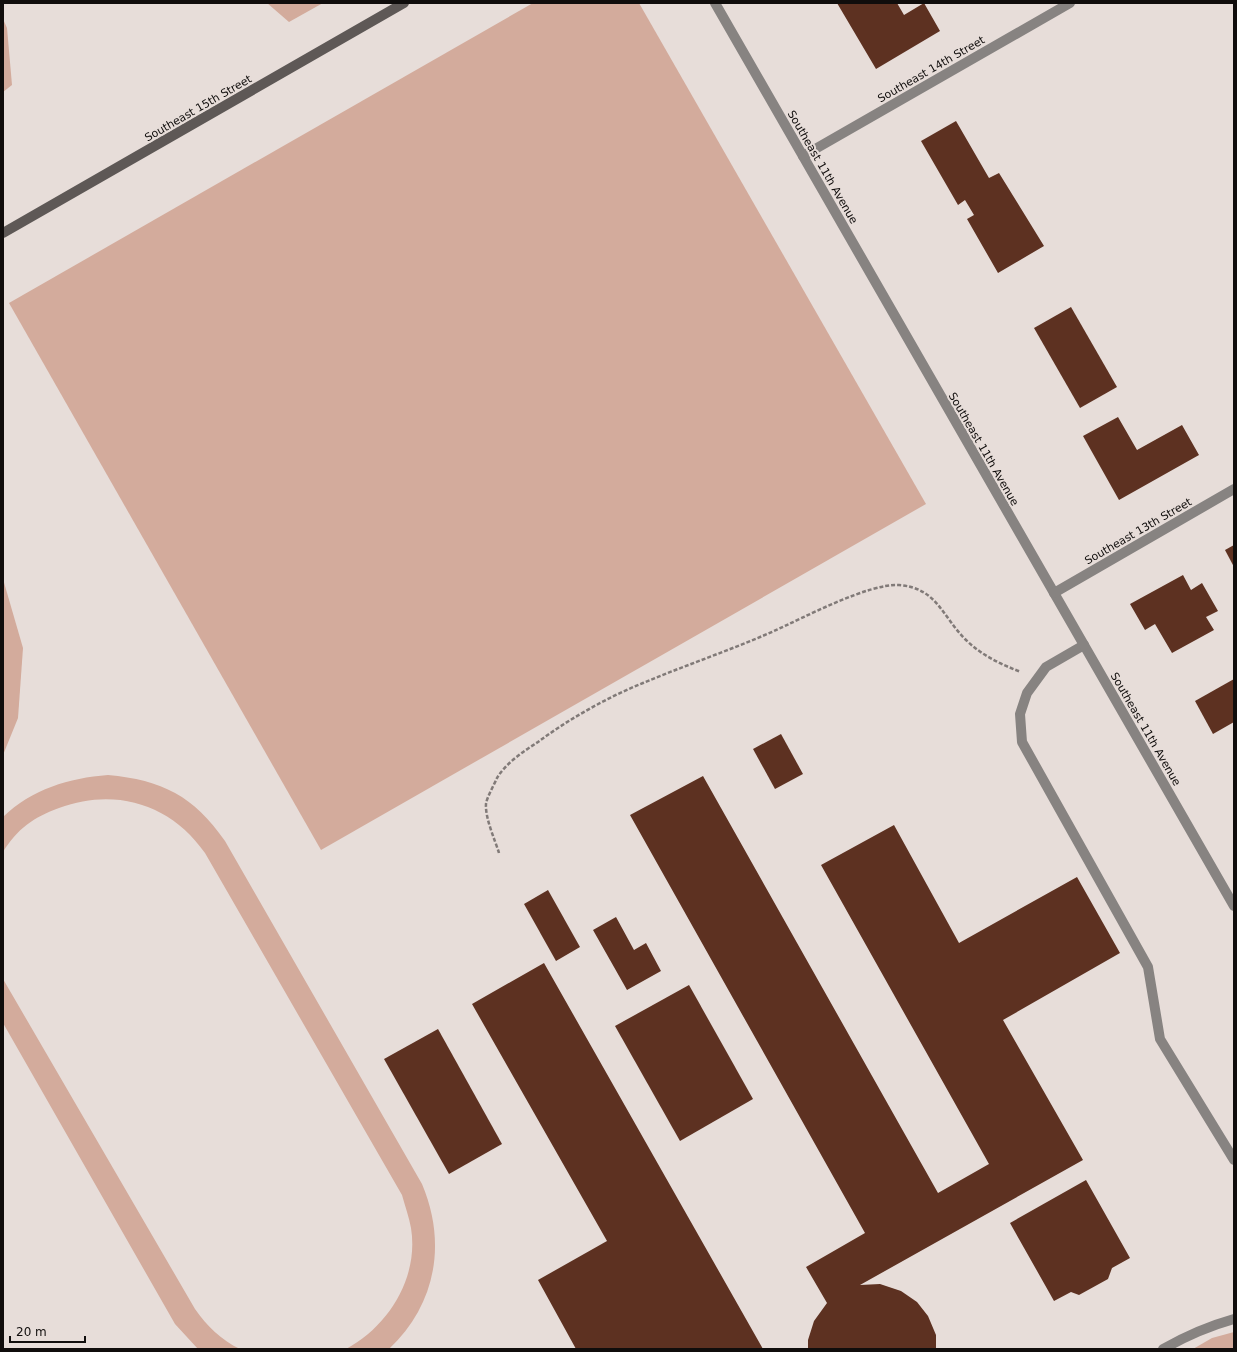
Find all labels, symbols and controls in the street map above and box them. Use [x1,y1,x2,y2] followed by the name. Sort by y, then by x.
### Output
[876,33,988,105] street label: Southeast 14th Street
[143,72,255,144] street label: Southeast 15th Street
[785,108,860,226] street label: Southeast 11th Avenue
[946,390,1021,508] street label: Southeast 11th Avenue
[1083,495,1195,567] street label: Southeast 13th Street
[1108,670,1183,788] street label: Southeast 11th Avenue
[10,1318,85,1344] scale bar
[16,1325,47,1339] text: 20 m

